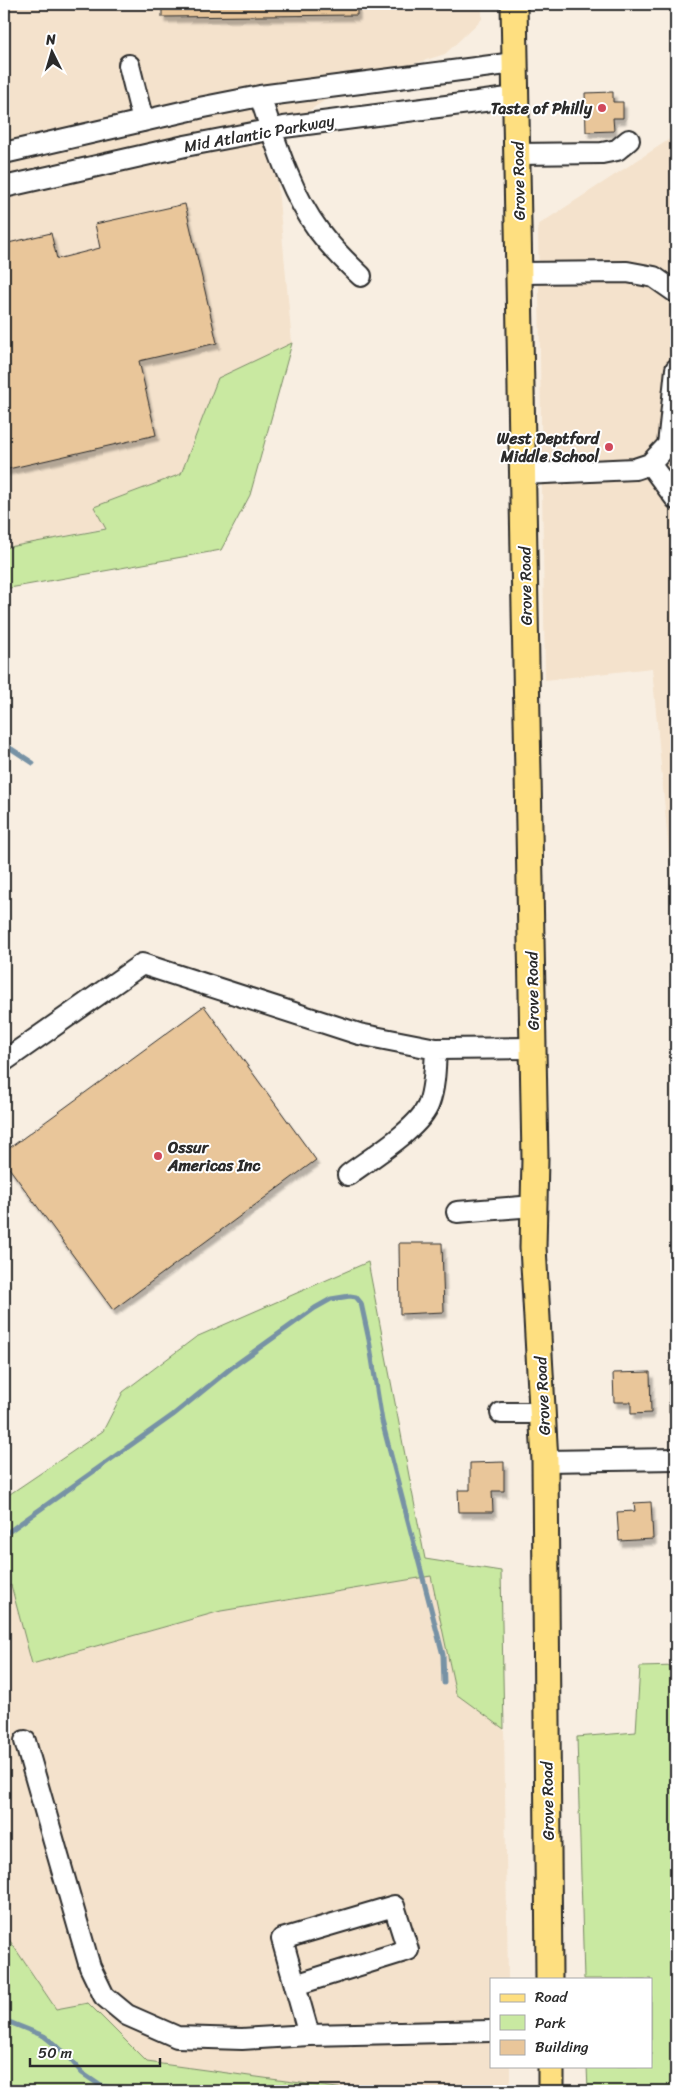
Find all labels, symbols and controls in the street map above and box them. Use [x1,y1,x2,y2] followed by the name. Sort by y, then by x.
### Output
[44,27,57,53] text: N
[28,28,78,78] north arrow
[491,94,593,123] place label: Taste of Philly
[596,102,608,114] marker: Taste of Philly
[181,106,337,161] street label: Mid Atlantic Parkway
[503,140,534,221] street label: Grove Road
[497,424,601,471] place label: West Deptford Middle School
[603,441,615,453] marker: West Deptford Middle School
[510,545,541,626] street label: Grove Road
[517,950,548,1031] street label: Grove Road
[167,1133,261,1180] place label: Ossur Americas Inc
[152,1150,164,1162] marker: Ossur Americas Inc
[526,1354,559,1436] street label: Grove Road
[532,1760,563,1841] street label: Grove Road
[490,1978,652,2068] legend
[535,1984,568,2010] text: Road
[535,2010,566,2036] text: Park
[535,2034,589,2060] text: Building
[30,2035,160,2067] scale bar
[38,2040,73,2066] text: 50 m

